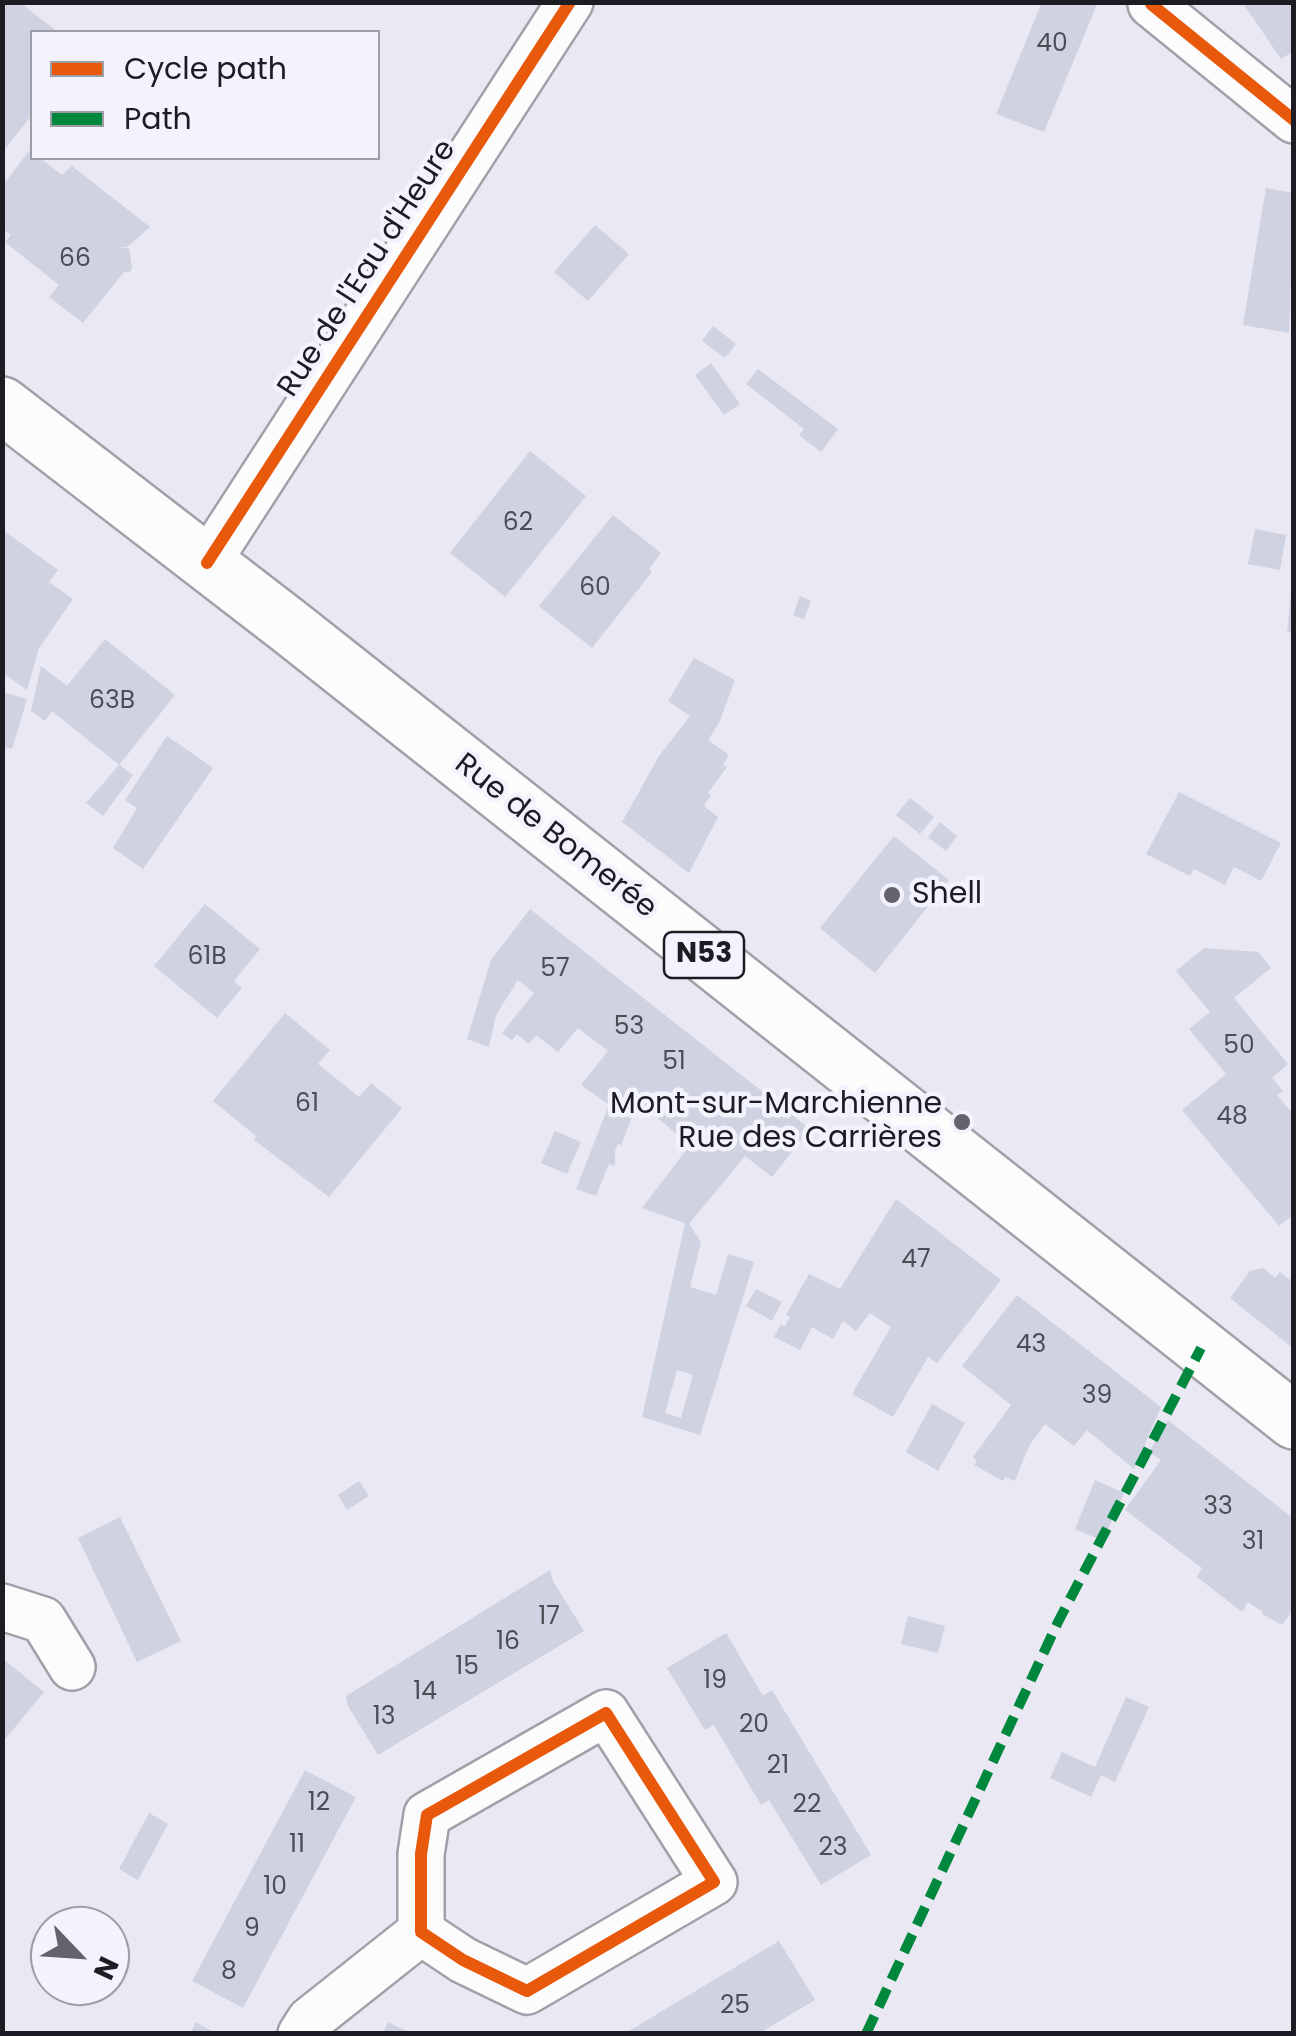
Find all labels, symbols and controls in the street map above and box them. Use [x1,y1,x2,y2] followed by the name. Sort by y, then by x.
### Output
[30,30,380,160] legend
[1036,30,1068,60] house number: 40
[124,47,287,90] text: Cycle path
[124,97,192,140] text: Path
[271,134,465,404] street label: Rue de l'Eau d'Heure
[59,245,91,275] house number: 66
[503,509,533,539] house number: 62
[579,574,611,604] house number: 60
[89,687,135,717] house number: 63B
[447,747,663,927] street label: Rue de Bomerée
[912,877,982,913] place label: Shell
[881,884,903,906] marker: Shell
[664,932,744,978] road number: N53
[187,943,227,973] house number: 61B
[540,955,570,985] house number: 57
[614,1013,644,1043] house number: 53
[1223,1032,1255,1062] house number: 50
[662,1048,686,1078] house number: 51
[610,1087,942,1158] place label: Mont-sur-Marchienne Rue des Carrières
[295,1090,319,1120] house number: 61
[1216,1103,1248,1133] house number: 48
[951,1111,973,1133] marker: Mont-sur-Marchienne Rue des Carrières
[901,1246,931,1276] house number: 47
[1016,1331,1046,1361] house number: 43
[1082,1382,1112,1412] house number: 39
[1203,1493,1233,1523] house number: 33
[1242,1528,1264,1558] house number: 31
[538,1603,560,1633] house number: 17
[496,1628,520,1658] house number: 16
[455,1653,479,1683] house number: 15
[703,1667,727,1697] house number: 19
[413,1678,437,1708] house number: 14
[373,1703,395,1733] house number: 13
[739,1711,769,1741] house number: 20
[767,1752,789,1782] house number: 21
[308,1789,330,1819] house number: 12
[793,1791,821,1821] house number: 22
[289,1831,305,1861] house number: 11
[818,1834,848,1864] house number: 23
[263,1873,287,1903] house number: 10
[30,1906,130,2006] north arrow
[244,1915,260,1945] house number: 9
[84,1950,128,1986] text: N
[221,1958,237,1988] house number: 8
[720,1992,750,2022] house number: 25

